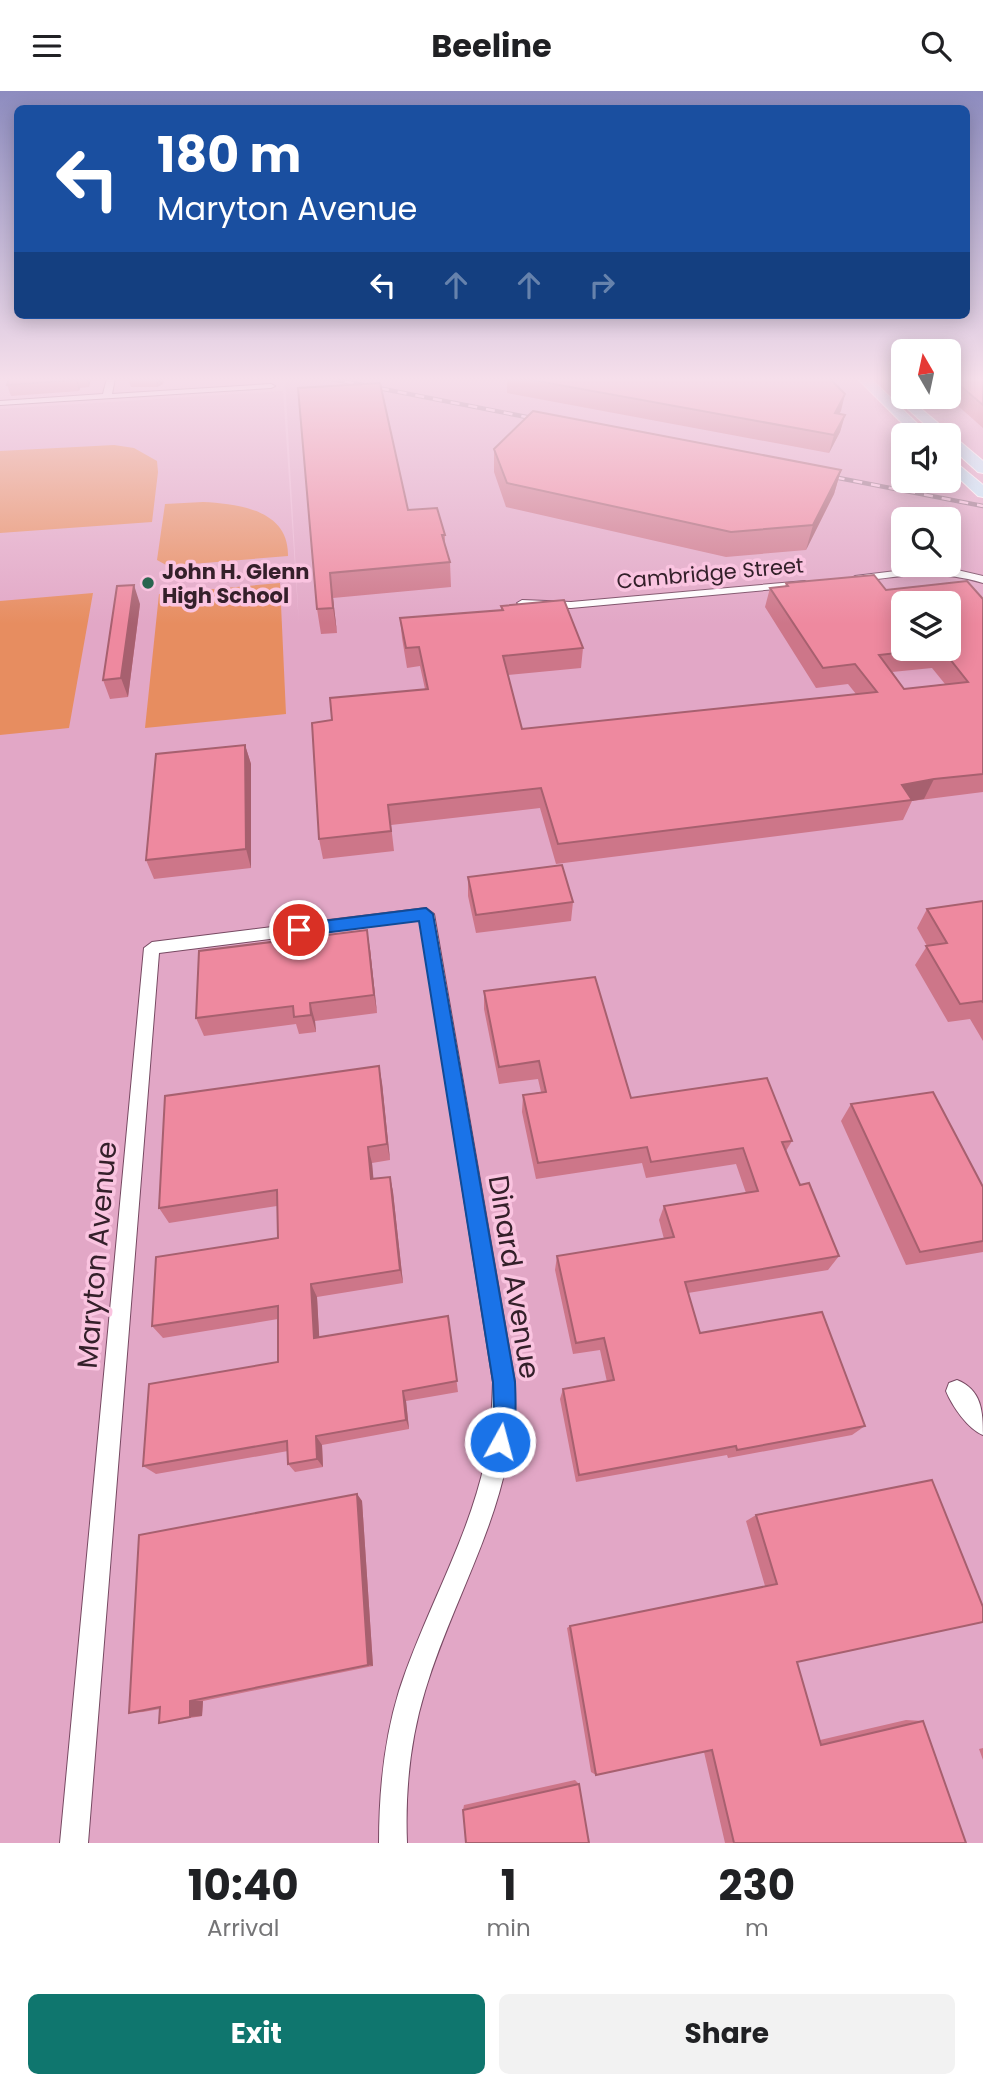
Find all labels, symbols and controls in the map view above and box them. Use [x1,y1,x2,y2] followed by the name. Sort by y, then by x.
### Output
[431,23,552,68] text: Beeline
[28,27,66,65] icon: menu
[917,27,955,65] icon: search
[157,121,301,189] text: 180 m
[42,133,133,224] icon: left
[157,186,417,231] text: Maryton Avenue
[364,266,402,304] icon: left
[437,266,475,304] icon: ahead
[510,266,548,304] icon: ahead
[583,266,621,304] icon: right
[891,339,961,409] north arrow
[891,339,961,661] map controls
[891,423,961,493] button: sound
[891,507,961,577] button: search
[615,550,805,596] street label: Cambridge Street
[162,557,309,610] place label: John H. Glenn High School
[140,575,156,591] marker: John H. Glenn High School
[891,591,961,661] button: layers
[269,900,329,960] pin
[280,911,318,949] icon: arrive
[68,1140,126,1370] street label: Maryton Avenue
[479,1172,549,1382] street label: Dinard Avenue
[463,1405,537,1479] position arrow
[188,1856,299,1915] text: 10:40
[501,1856,516,1915] text: 1
[718,1856,795,1915] text: 230
[207,1912,279,1944] text: Arrival
[487,1912,531,1944] text: min
[745,1912,769,1944] text: m
[28,1994,485,2074] button: Exit
[499,1994,955,2074] button: Share

